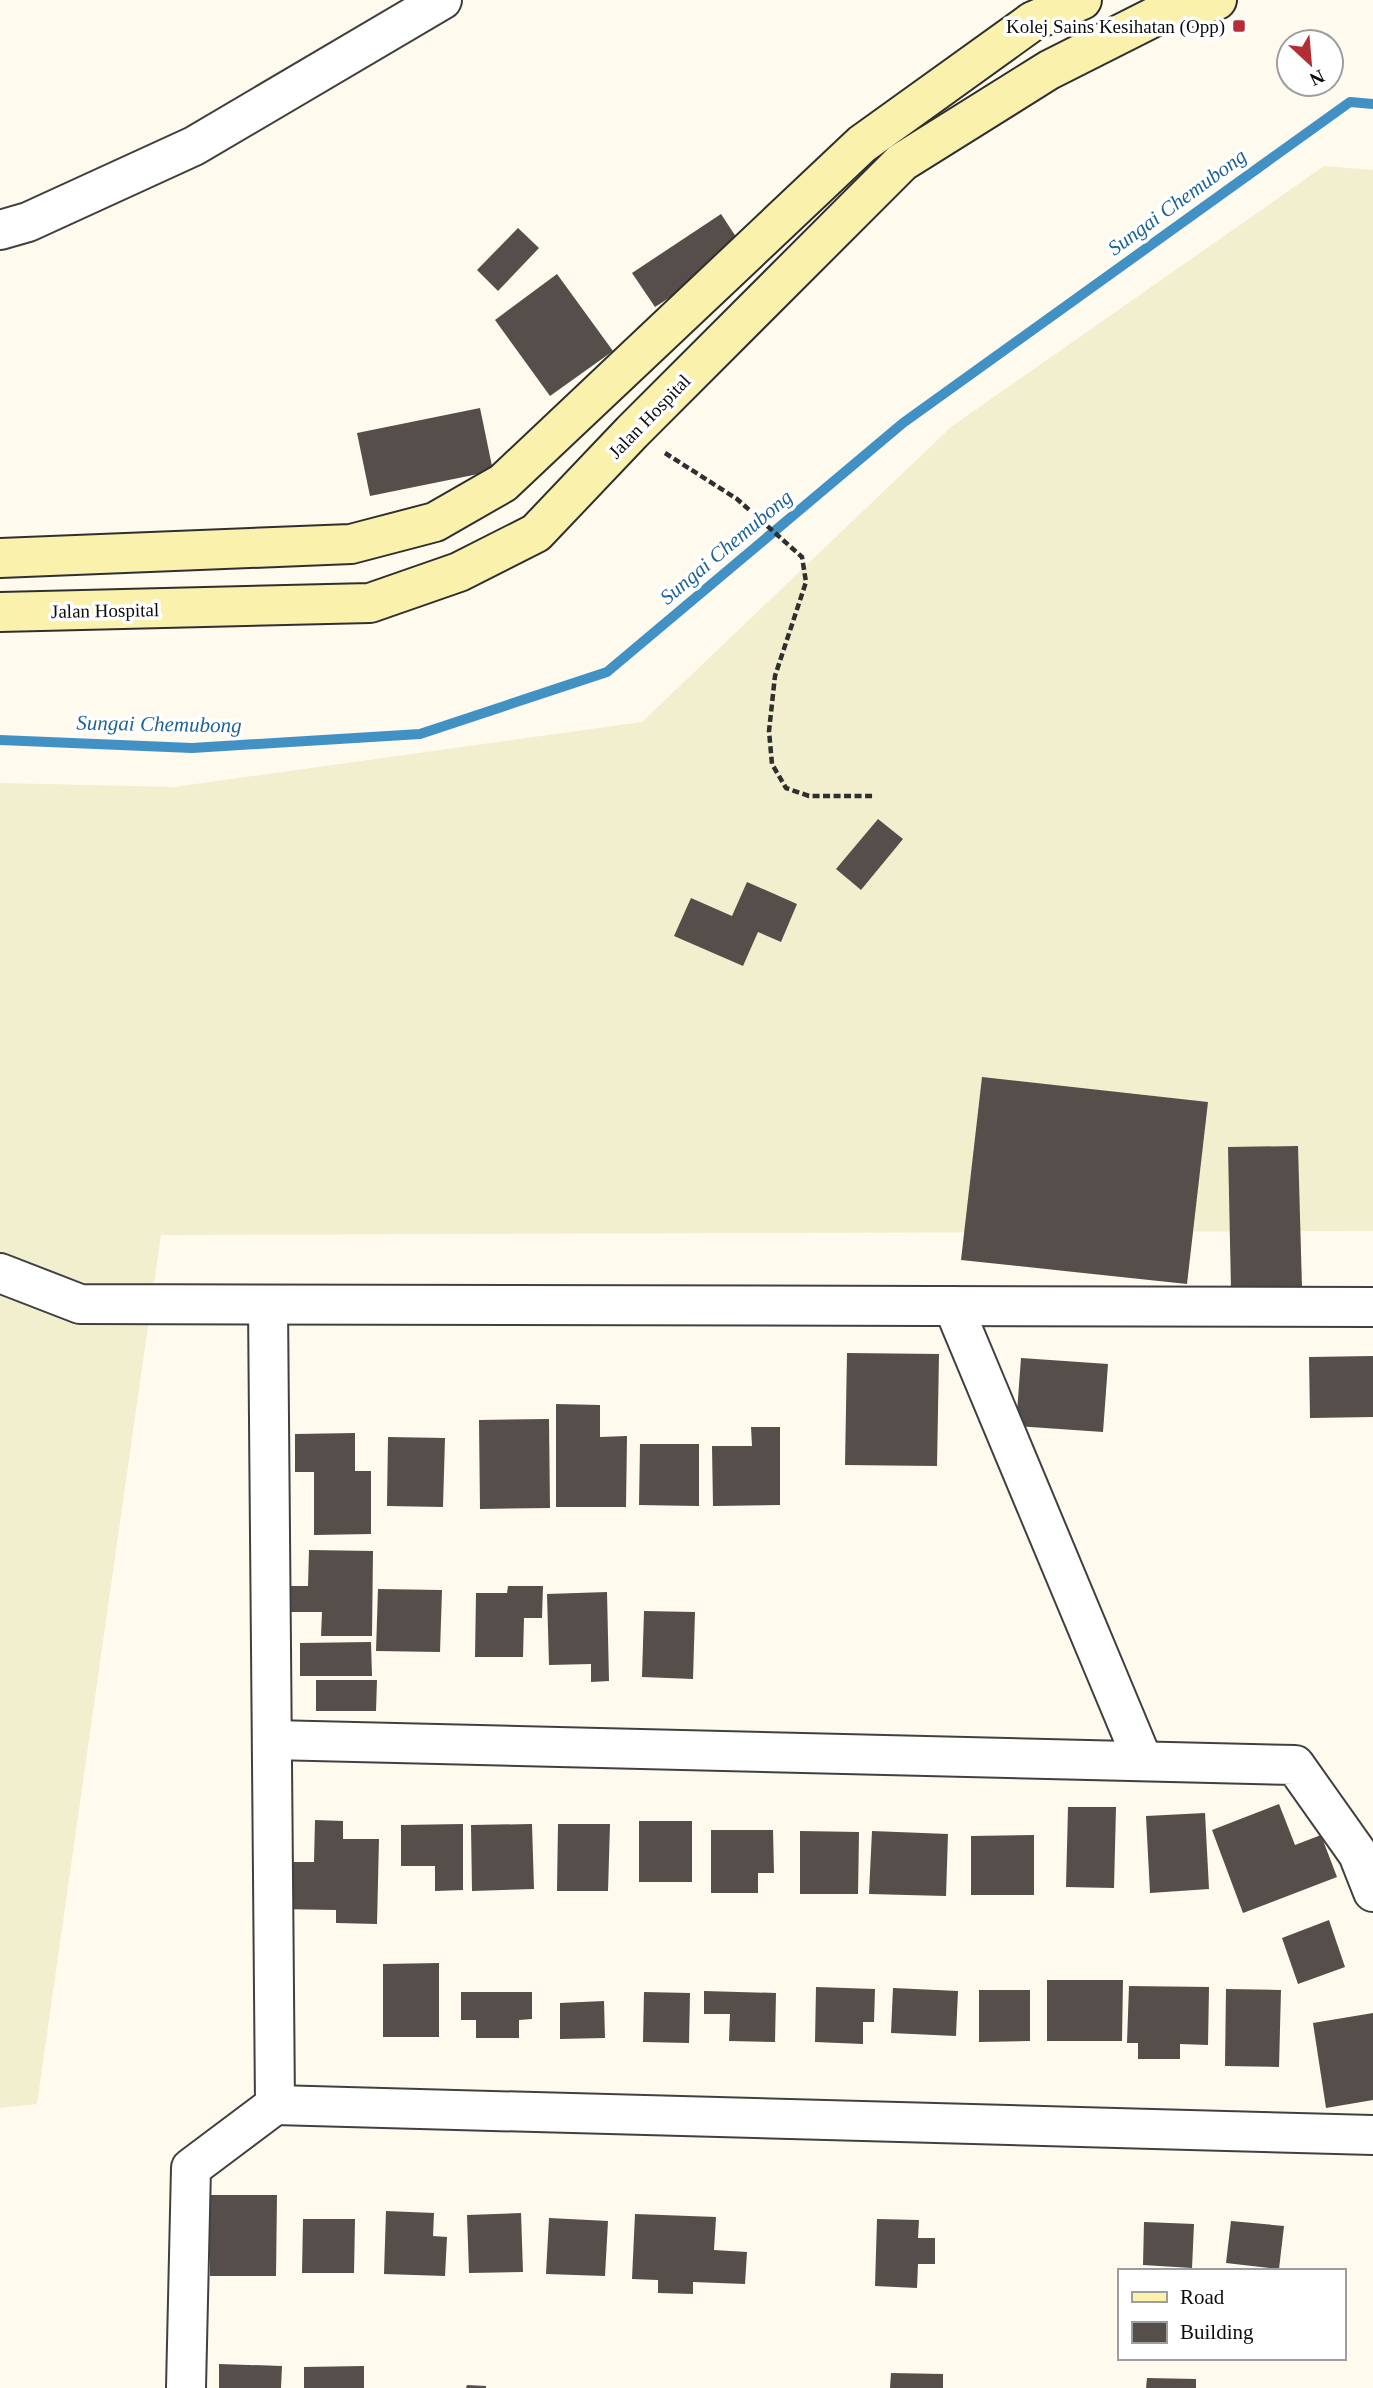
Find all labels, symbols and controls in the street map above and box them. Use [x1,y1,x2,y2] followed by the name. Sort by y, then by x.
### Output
[1006,16,1225,38] place label: Kolej Sains Kesihatan (Opp)
[1231,18,1247,34] marker: Kolej Sains Kesihatan (Opp)
[1275,28,1345,98] north arrow
[1306,65,1328,90] text: N
[1103,144,1251,260] water label: Sungai Chemubong
[604,370,694,463] street label: Jalan Hospital
[655,485,797,609] water label: Sungai Chemubong
[51,599,159,622] street label: Jalan Hospital
[76,711,242,737] water label: Sungai Chemubong
[1118,2269,1345,2360] legend
[1180,2285,1225,2309] text: Road
[1180,2320,1254,2344] text: Building

